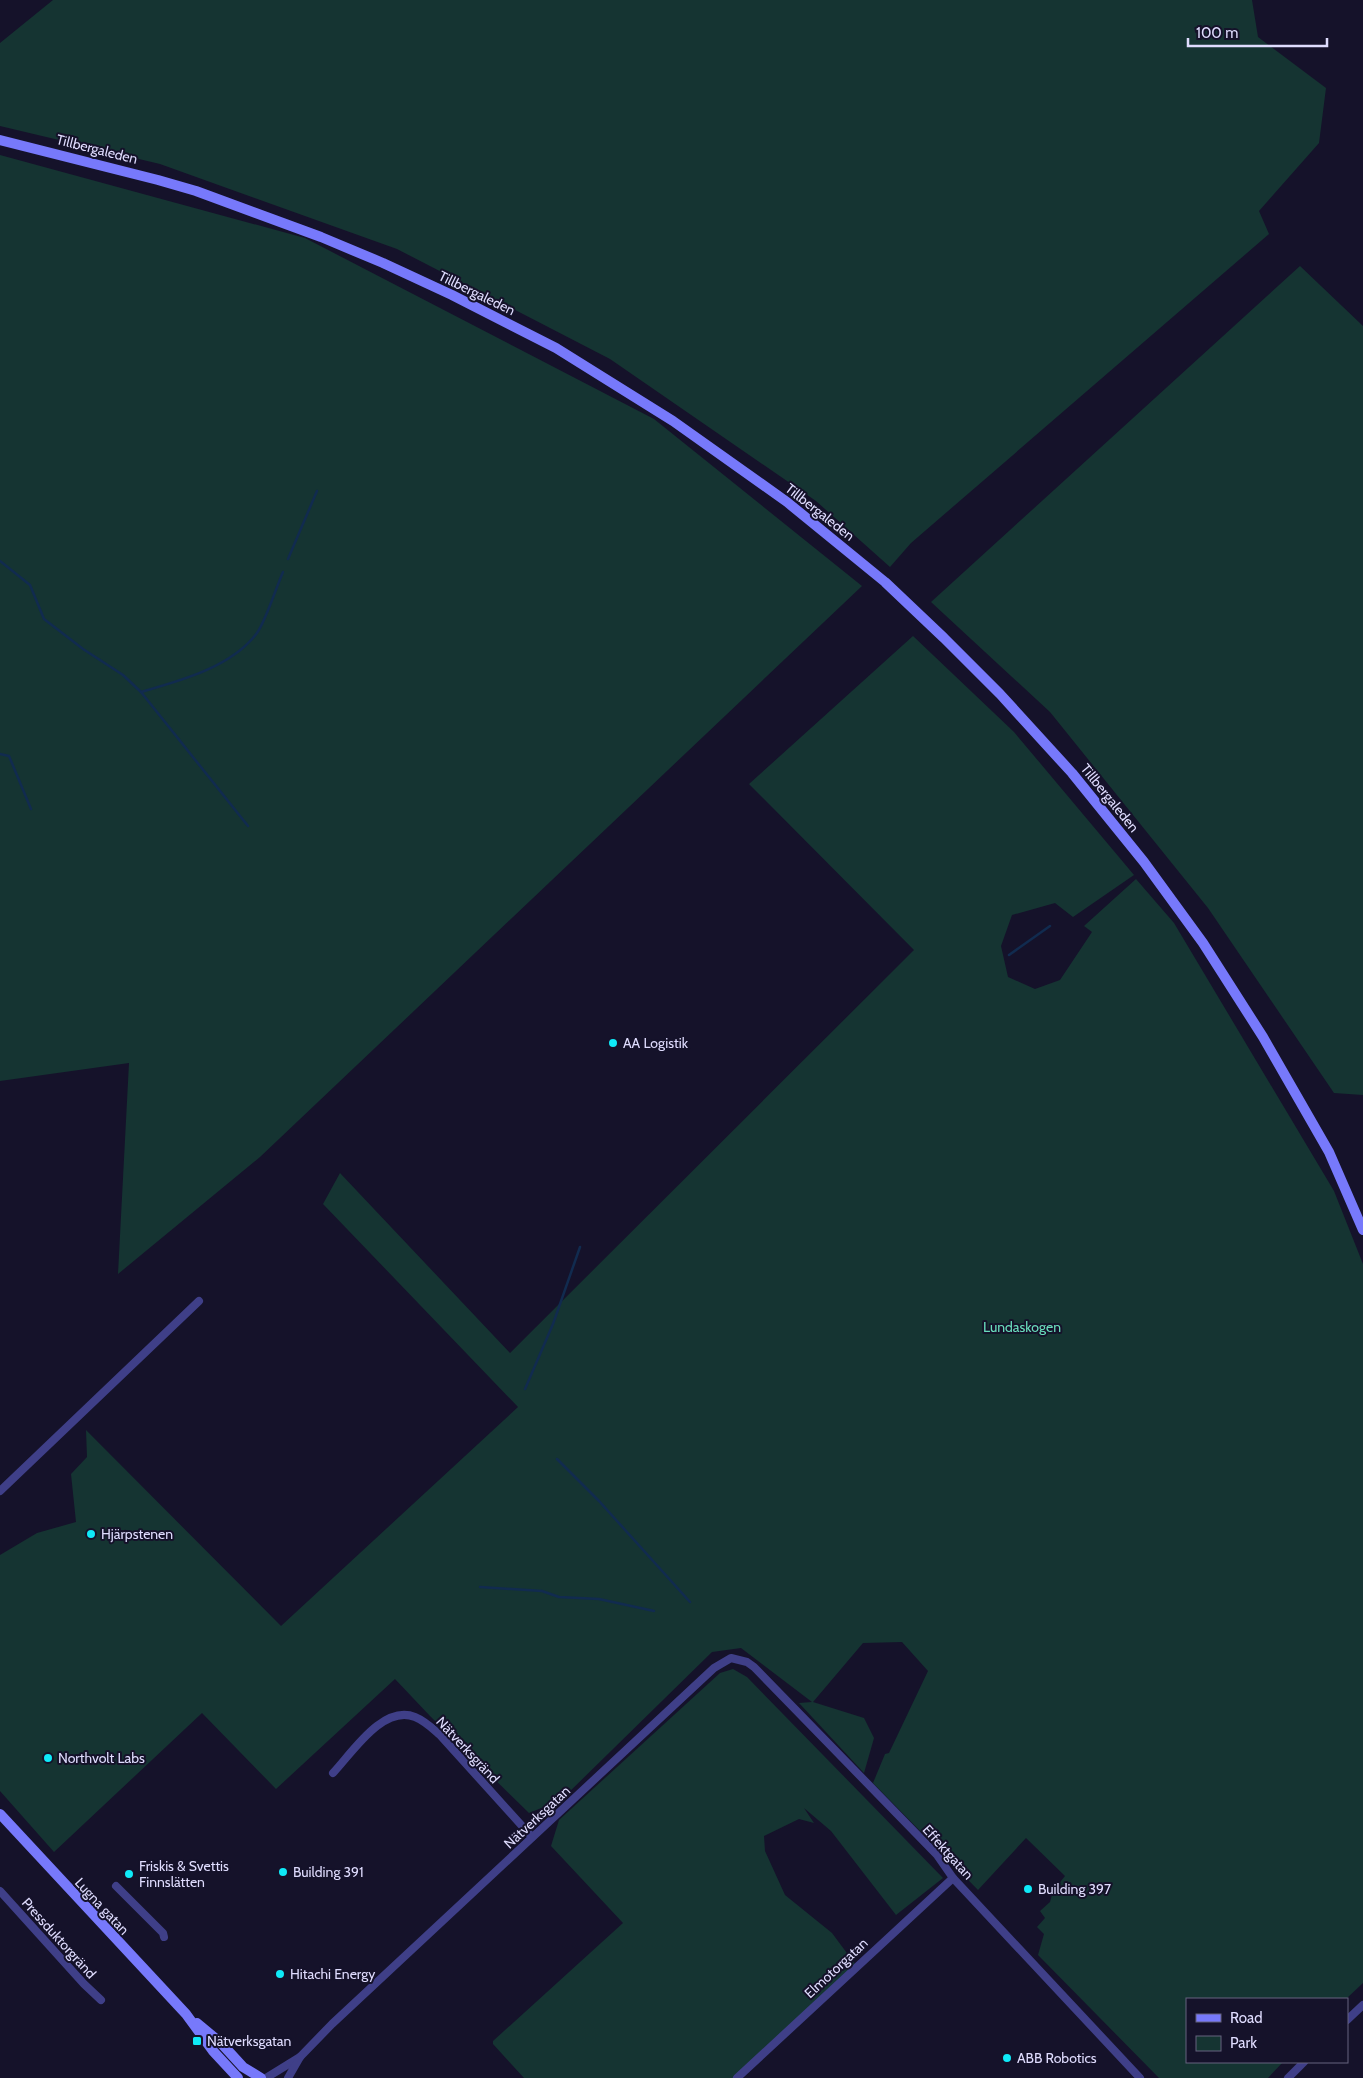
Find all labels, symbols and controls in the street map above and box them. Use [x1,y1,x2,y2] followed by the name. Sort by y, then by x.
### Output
[1188,15,1327,47] scale bar
[1196,24,1238,42] text: 100 m
[55,130,140,168] street label: Tillbergaleden
[436,267,518,319] street label: Tillbergaleden
[782,479,858,545] street label: Tillbergaleden
[1077,760,1143,836] street label: Tillbergaleden
[623,1034,689,1052] place label: AA Logistik
[607,1037,619,1049] marker: AA Logistik
[983,1318,1061,1336] park label: Lundaskogen
[101,1525,173,1543] place label: Hjärpstenen
[85,1528,97,1540] marker: Hjärpstenen
[432,1713,504,1787] street label: Nätverksgränd
[58,1749,145,1767] place label: Northvolt Labs
[42,1752,54,1764] marker: Northvolt Labs
[500,1782,574,1852] street label: Nätverksgatan
[919,1821,977,1883] street label: Effektgatan
[139,1857,229,1891] place label: Friskis & Svettis Finnslätten
[293,1863,364,1881] place label: Building 391
[277,1866,289,1878] marker: Building 391
[123,1868,135,1880] marker: Friskis & Svettis Finnslätten
[71,1874,133,1938] street label: Lugna gatan
[1038,1880,1111,1898] place label: Building 397
[1022,1883,1034,1895] marker: Building 397
[18,1894,100,1982] street label: Pressduktorgränd
[800,1934,872,2002] street label: Elmotorgatan
[290,1965,375,1983] place label: Hitachi Energy
[274,1968,286,1980] marker: Hitachi Energy
[1186,1998,1348,2063] legend
[1230,2009,1263,2027] text: Road
[207,2032,291,2050] place label: Nätverksgatan
[1230,2034,1257,2052] text: Park
[191,2035,203,2047] marker: Nätverksgatan
[1017,2049,1097,2067] place label: ABB Robotics
[1001,2052,1013,2064] marker: ABB Robotics

